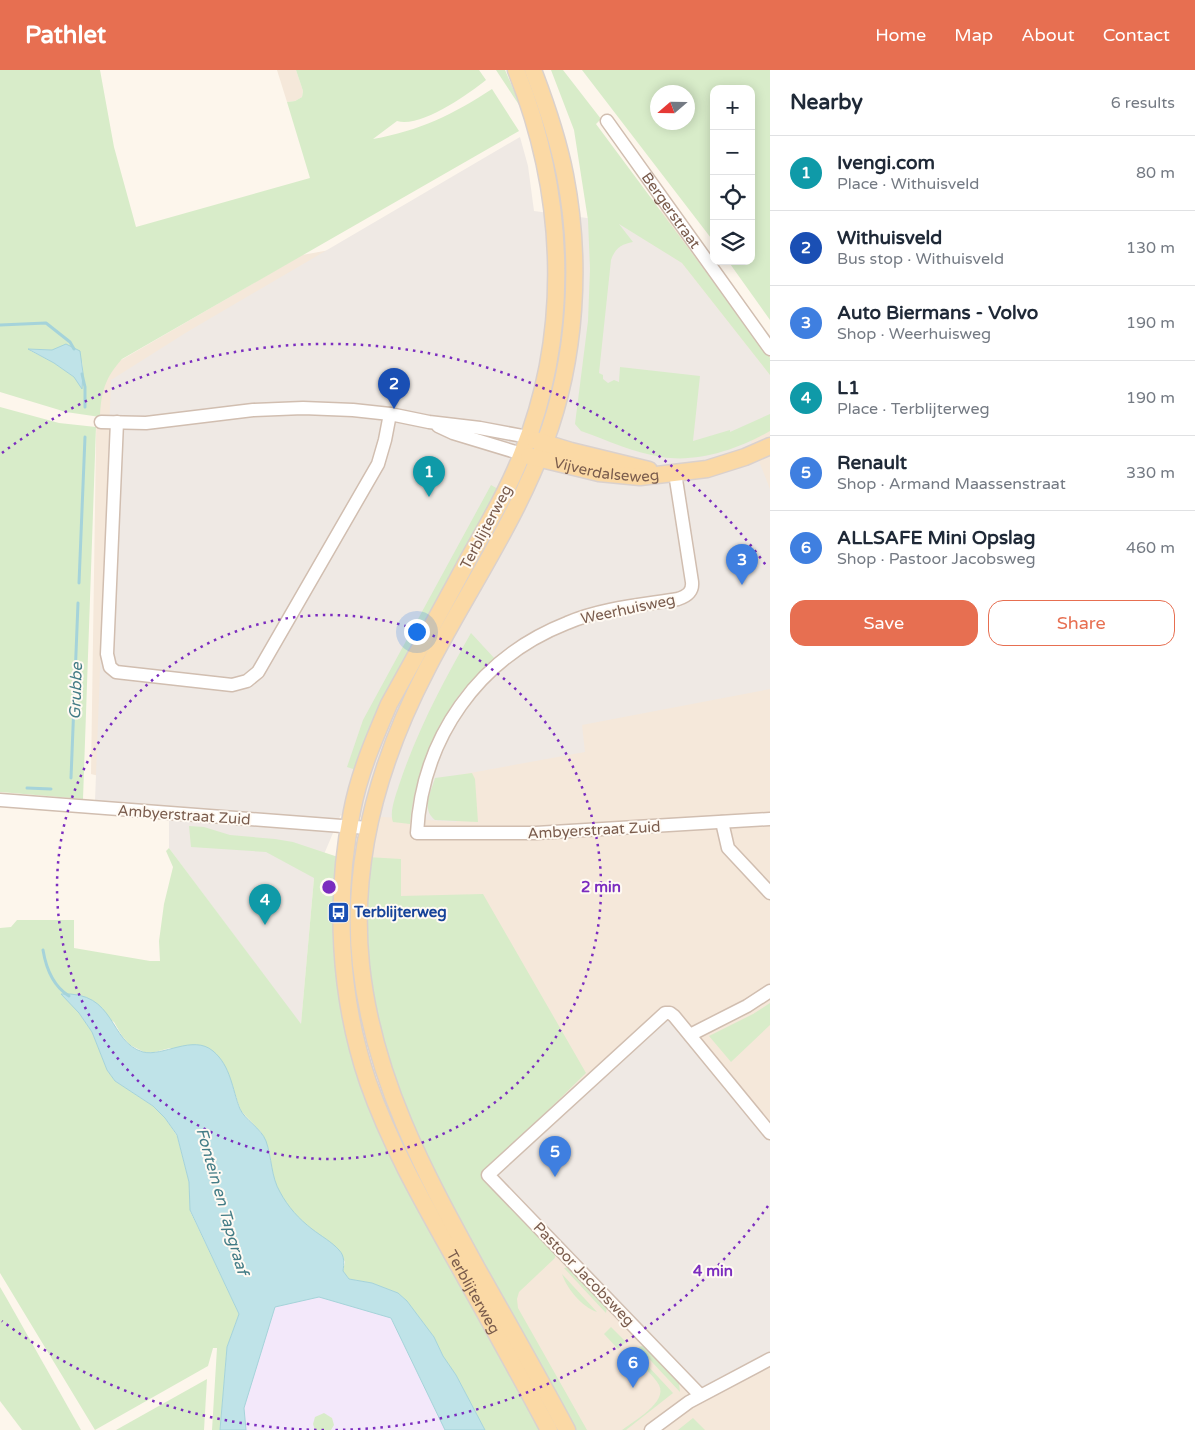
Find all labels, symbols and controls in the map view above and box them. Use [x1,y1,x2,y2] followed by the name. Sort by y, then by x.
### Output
[25,21,106,50] text: Pathlet
[875,24,926,46] text: Home
[954,24,993,46] text: Map
[1021,24,1075,46] text: About
[1103,24,1170,46] text: Contact
[650,85,695,130] north arrow
[710,85,755,265] map controls
[710,85,755,130] button: +
[790,90,863,115] text: Nearby
[1111,93,1175,113] text: 6 results
[710,130,755,175] button: −
[837,152,935,174] text: Ivengi.com
[801,163,811,183] text: 1
[1136,163,1175,183] text: 80 m
[638,169,704,252] street label: Bergerstraat
[837,174,979,194] text: Place · Withuisveld
[710,175,755,220] button: locate
[710,220,755,265] button: layers
[837,227,942,249] text: Withuisveld
[801,238,811,258] text: 2
[1126,238,1175,258] text: 130 m
[837,249,1004,269] text: Bus stop · Withuisveld
[837,302,1038,324] text: Auto Biermans - Volvo
[801,313,811,333] text: 3
[1126,313,1175,333] text: 190 m
[837,324,991,344] text: Shop · Weerhuisweg
[378,368,410,409] pin: 2
[837,377,860,399] text: L1
[801,388,811,408] text: 4
[1126,388,1175,408] text: 190 m
[837,399,990,419] text: Place · Terblijterweg
[837,452,907,474] text: Renault
[552,453,660,486] street label: Vijverdalseweg
[413,456,445,497] pin: 1
[801,463,811,483] text: 5
[1126,463,1175,483] text: 330 m
[837,474,1066,494] text: Shop · Armand Maassenstraat
[456,482,516,572] street label: Terblijterweg
[837,527,1035,549] text: ALLSAFE Mini Opslag
[801,538,811,558] text: 6
[1126,538,1175,558] text: 460 m
[726,544,758,585] pin: 3
[837,549,1036,569] text: Shop · Pastoor Jacobsweg
[579,590,677,628] street label: Weerhuisweg
[790,600,978,646] button: Save
[988,600,1175,646] button: Share
[404,619,430,645] your location
[65,661,87,720] water label: Grubbe
[117,801,251,829] street label: Ambyerstraat Zuid
[527,818,661,842] street label: Ambyerstraat Zuid
[320,878,338,896] centre of rings
[581,878,621,896] text: 2 min
[249,884,281,925] pin: 4
[326,900,350,924] bus stop icon: Terblijterweg
[353,903,447,922] place label: Terblijterweg
[191,1125,253,1280] water label: Fontein en Tapgraaf
[539,1136,571,1177] pin: 5
[530,1218,638,1330] street label: Pastoor Jacobsweg
[443,1247,504,1337] street label: Terblijterweg
[693,1262,733,1280] text: 4 min
[617,1347,649,1388] pin: 6

